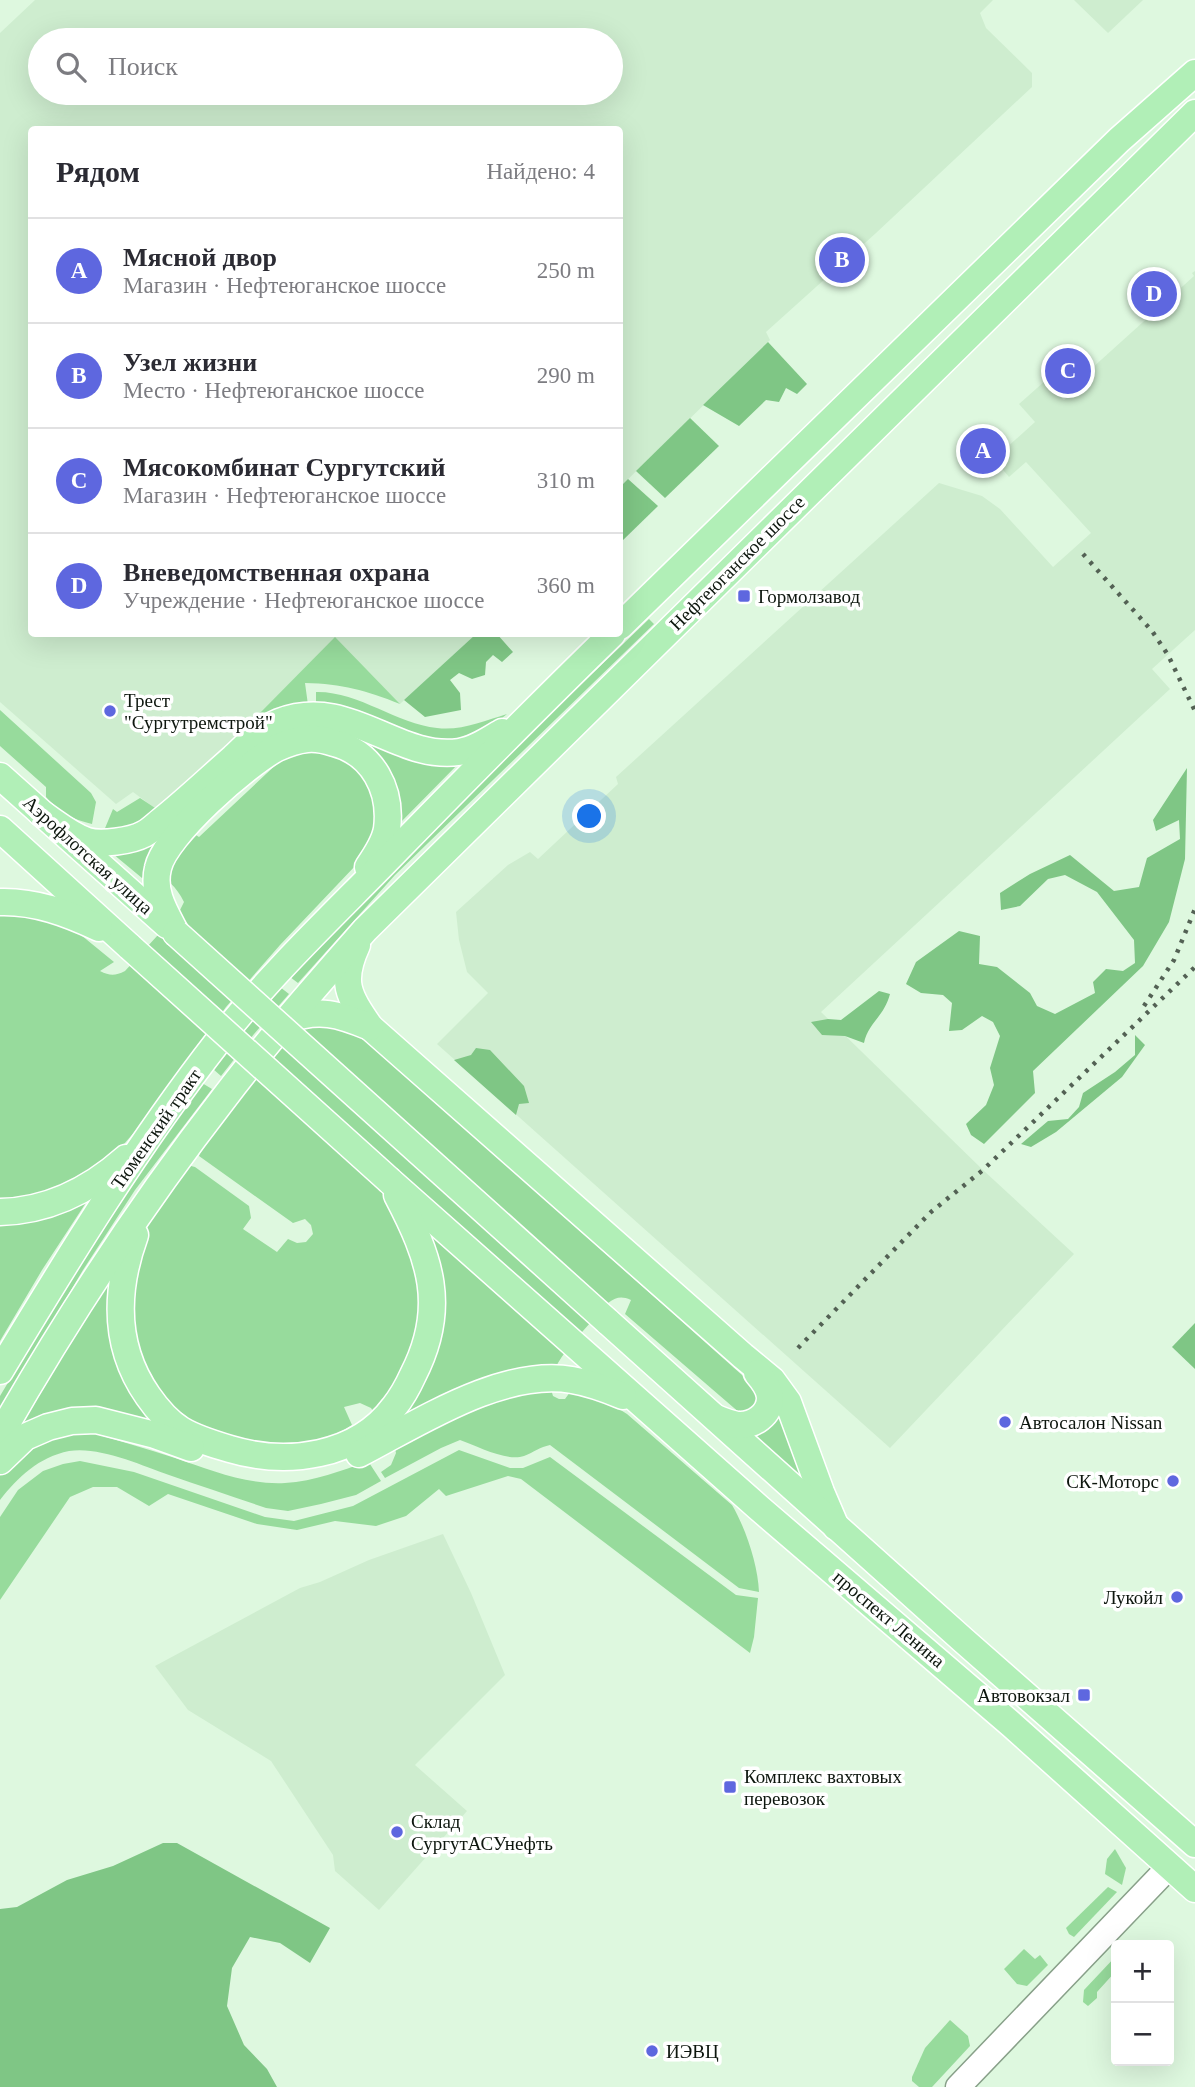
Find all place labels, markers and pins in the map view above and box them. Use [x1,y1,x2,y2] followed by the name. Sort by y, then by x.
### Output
[819,234,865,286] pin: B
[1131,268,1177,320] pin: D
[1045,345,1091,397] pin: C
[960,425,1006,477] pin: A
[758,586,861,607] place label: Гормолзавод
[736,588,752,604] marker: Гормолзавод
[124,690,273,733] place label: Трест "Сургутремстрой"
[102,703,118,719] marker: Трест "Сургутремстрой"
[1019,1412,1163,1433] place label: Автосалон Nissan
[997,1414,1013,1430] marker: Автосалон Nissan
[1066,1471,1159,1492] place label: СК-Моторс
[1165,1473,1181,1489] marker: СК-Моторс
[1104,1587,1164,1608] place label: Лукойл
[1169,1589,1185,1605] marker: Лукойл
[977,1685,1071,1706] place label: Автовокзал
[1076,1687,1092,1703] marker: Автовокзал
[744,1766,902,1809] place label: Комплекс вахтовых перевозок
[722,1779,738,1795] marker: Комплекс вахтовых перевозок
[411,1811,553,1854] place label: Склад СургутАСУнефть
[389,1824,405,1840] marker: Склад СургутАСУнефть
[666,2041,719,2062] place label: ИЭВЦ
[644,2043,660,2059] marker: ИЭВЦ

